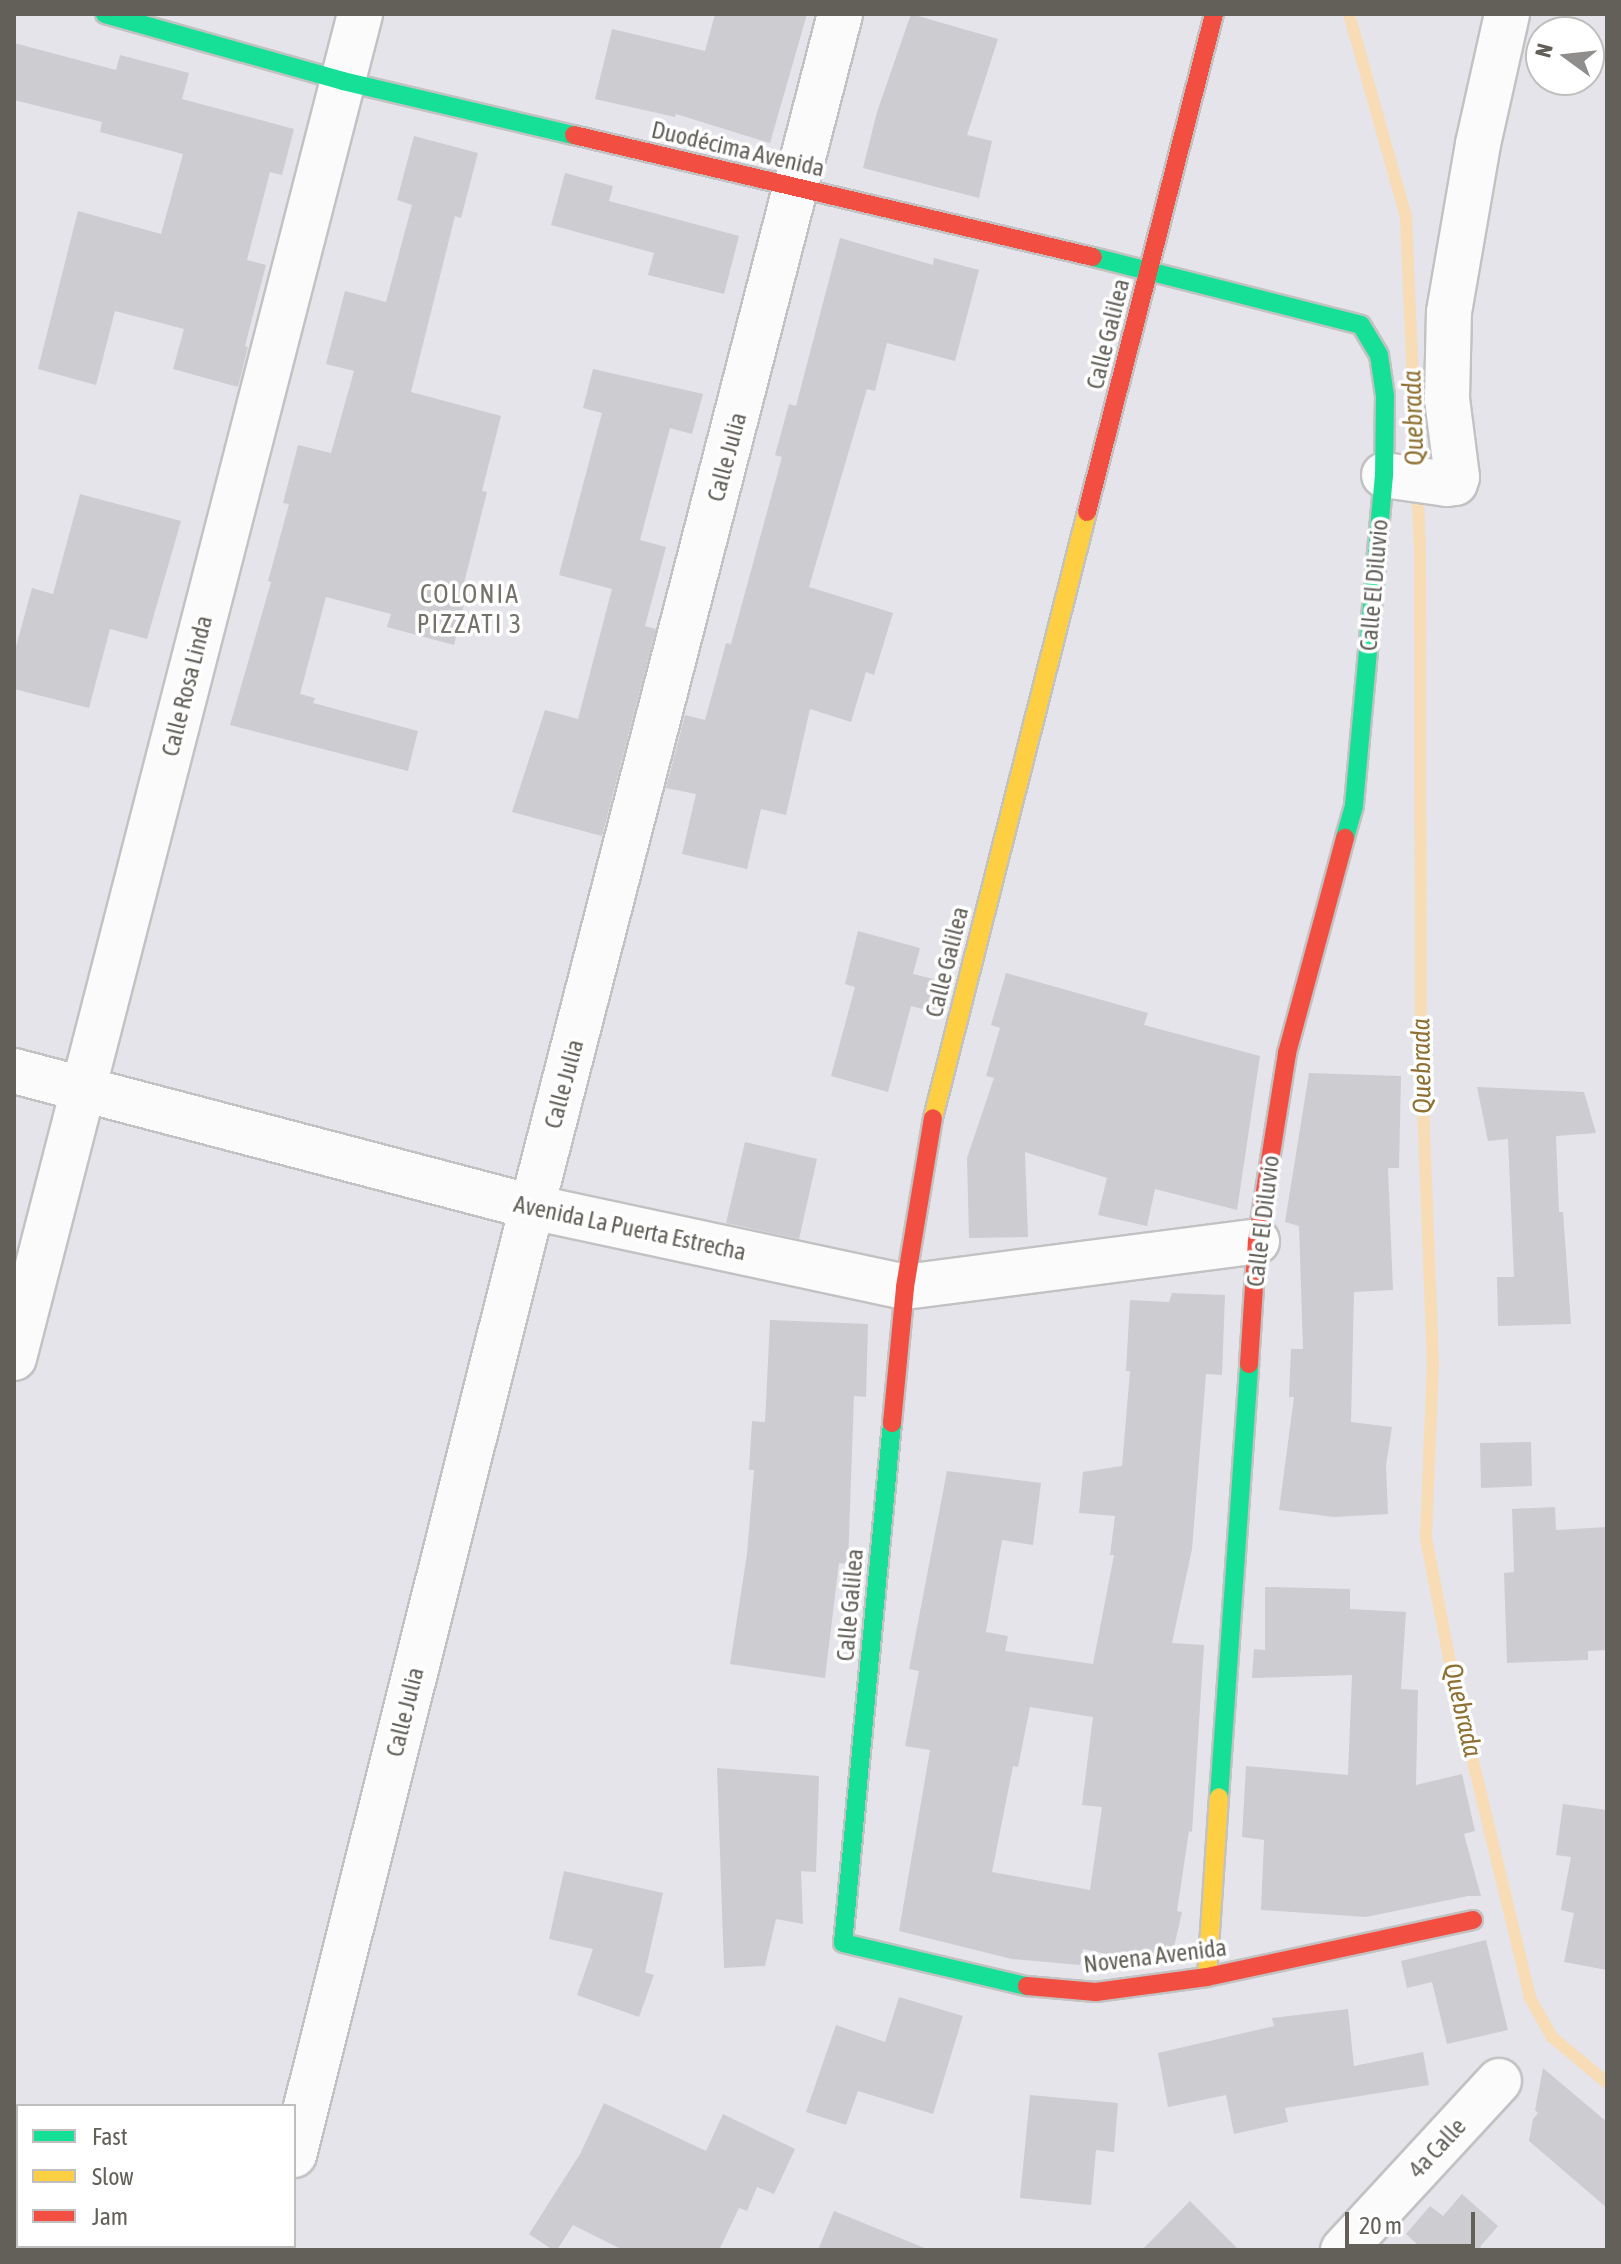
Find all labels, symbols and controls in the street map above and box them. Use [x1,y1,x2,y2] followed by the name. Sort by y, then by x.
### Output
[1525,16,1605,96] north arrow
[1530,41,1558,60] text: N
[649,115,827,183] street label: Duodécima Avenida
[1080,276,1136,392] street label: Calle Galilea
[1397,370,1431,466] water label: Quebrada
[701,409,753,505] street label: Calle Julia
[1354,518,1394,652] street label: Calle El Diluvio
[417,579,523,640] district label: COLONIA PIZZATI 3
[156,613,218,759] street label: Calle Rosa Linda
[919,904,975,1020] street label: Calle Galilea
[1406,1018,1438,1114] water label: Quebrada
[538,1036,590,1132] street label: Calle Julia
[1241,1154,1285,1288] street label: Calle El Diluvio
[511,1189,749,1267] street label: Avenida La Puerta Estrecha
[831,1548,869,1662] street label: Calle Galilea
[1436,1660,1488,1760] water label: Quebrada
[380,1664,430,1760] street label: Calle Julia
[1082,1933,1228,1979] street label: Novena Avenida
[16,2104,296,2248] legend
[1402,2112,1472,2184] street label: 4a Calle
[92,2123,128,2150] text: Fast
[92,2163,134,2190] text: Slow
[1349,2196,1479,2246] scale bar
[92,2203,128,2230] text: Jam
[1359,2212,1402,2239] text: 20 m

